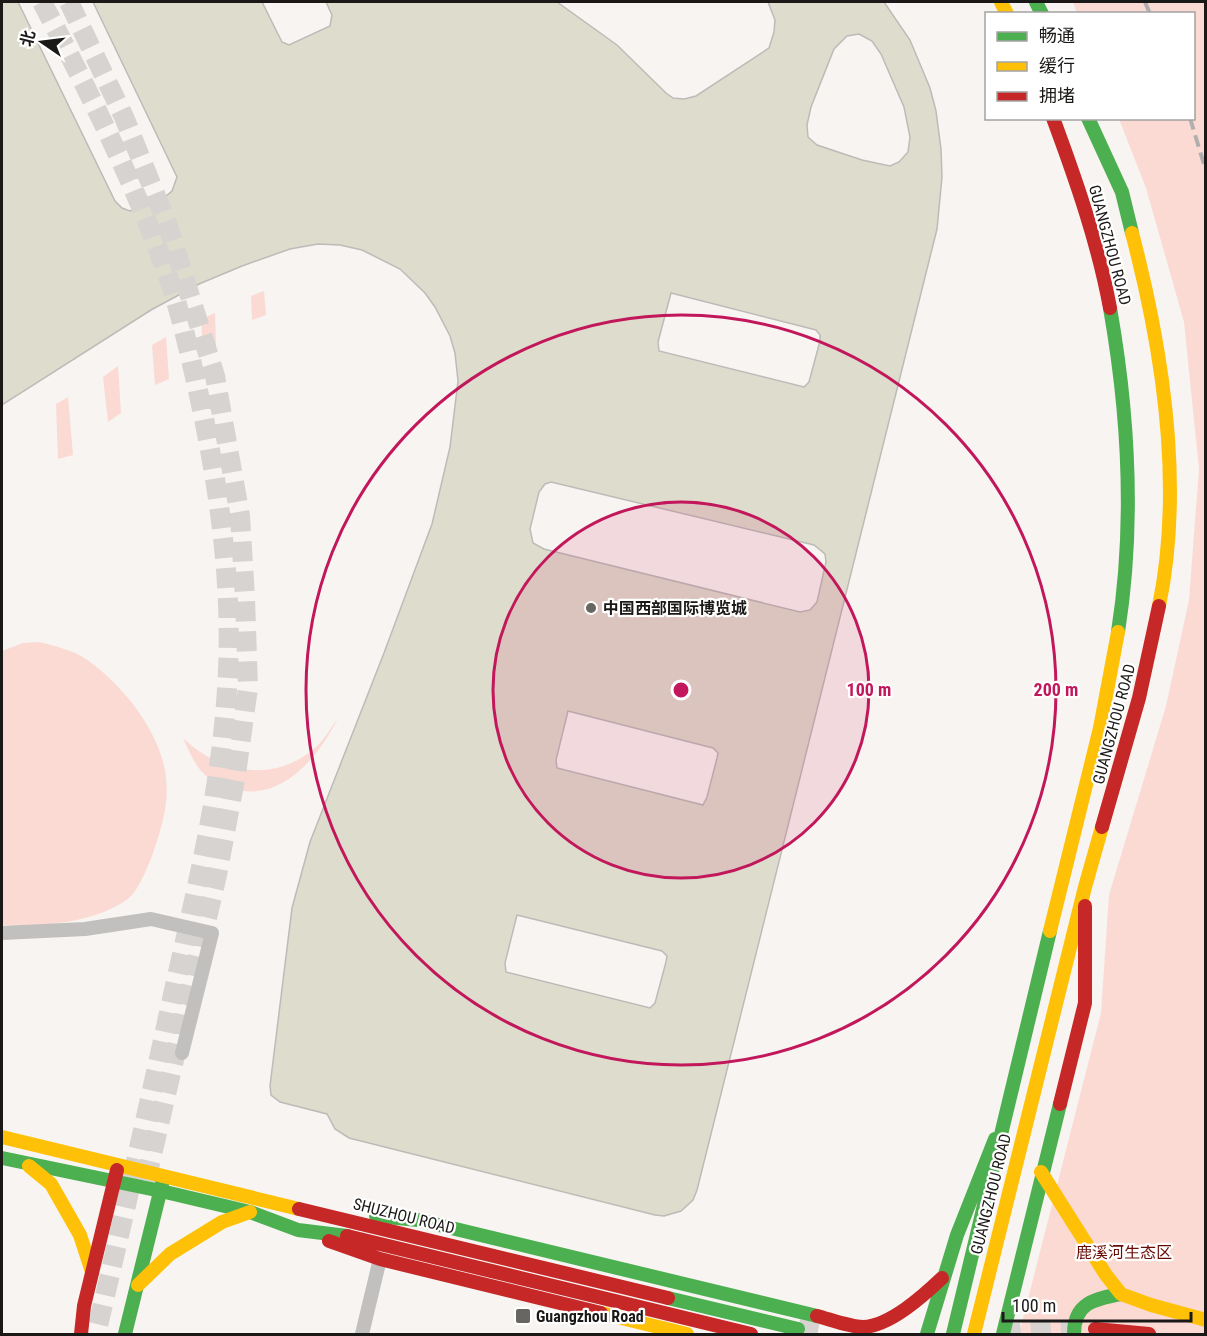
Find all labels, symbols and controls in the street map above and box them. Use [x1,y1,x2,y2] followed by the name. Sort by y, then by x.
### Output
[12,12,72,72] north arrow
[985,12,1195,120] legend
[1039,25,1075,46] text: 畅通
[17,28,39,49] text: 北
[1039,55,1075,76] text: 缓行
[1039,85,1075,106] text: 拥堵
[1085,183,1135,307] street label: GUANGZHOU ROAD
[603,599,747,618] place label: 中国西部国际博览城
[584,601,598,615] marker: 中国西部国际博览城
[1089,662,1139,786] street label: GUANGZHOU ROAD
[847,679,891,700] text: 100 m
[1034,679,1078,700] text: 200 m
[671,680,691,700] centre of rings
[967,1132,1015,1256] street label: GUANGZHOU ROAD
[351,1194,457,1238] street label: SHUZHOU ROAD
[1076,1243,1172,1262] park label: 鹿溪河生态区
[1003,1285,1190,1323] scale bar
[1012,1295,1056,1316] text: 100 m
[514,1307,532,1325] marker: Guangzhou Road
[536,1307,644,1326] place label: Guangzhou Road

